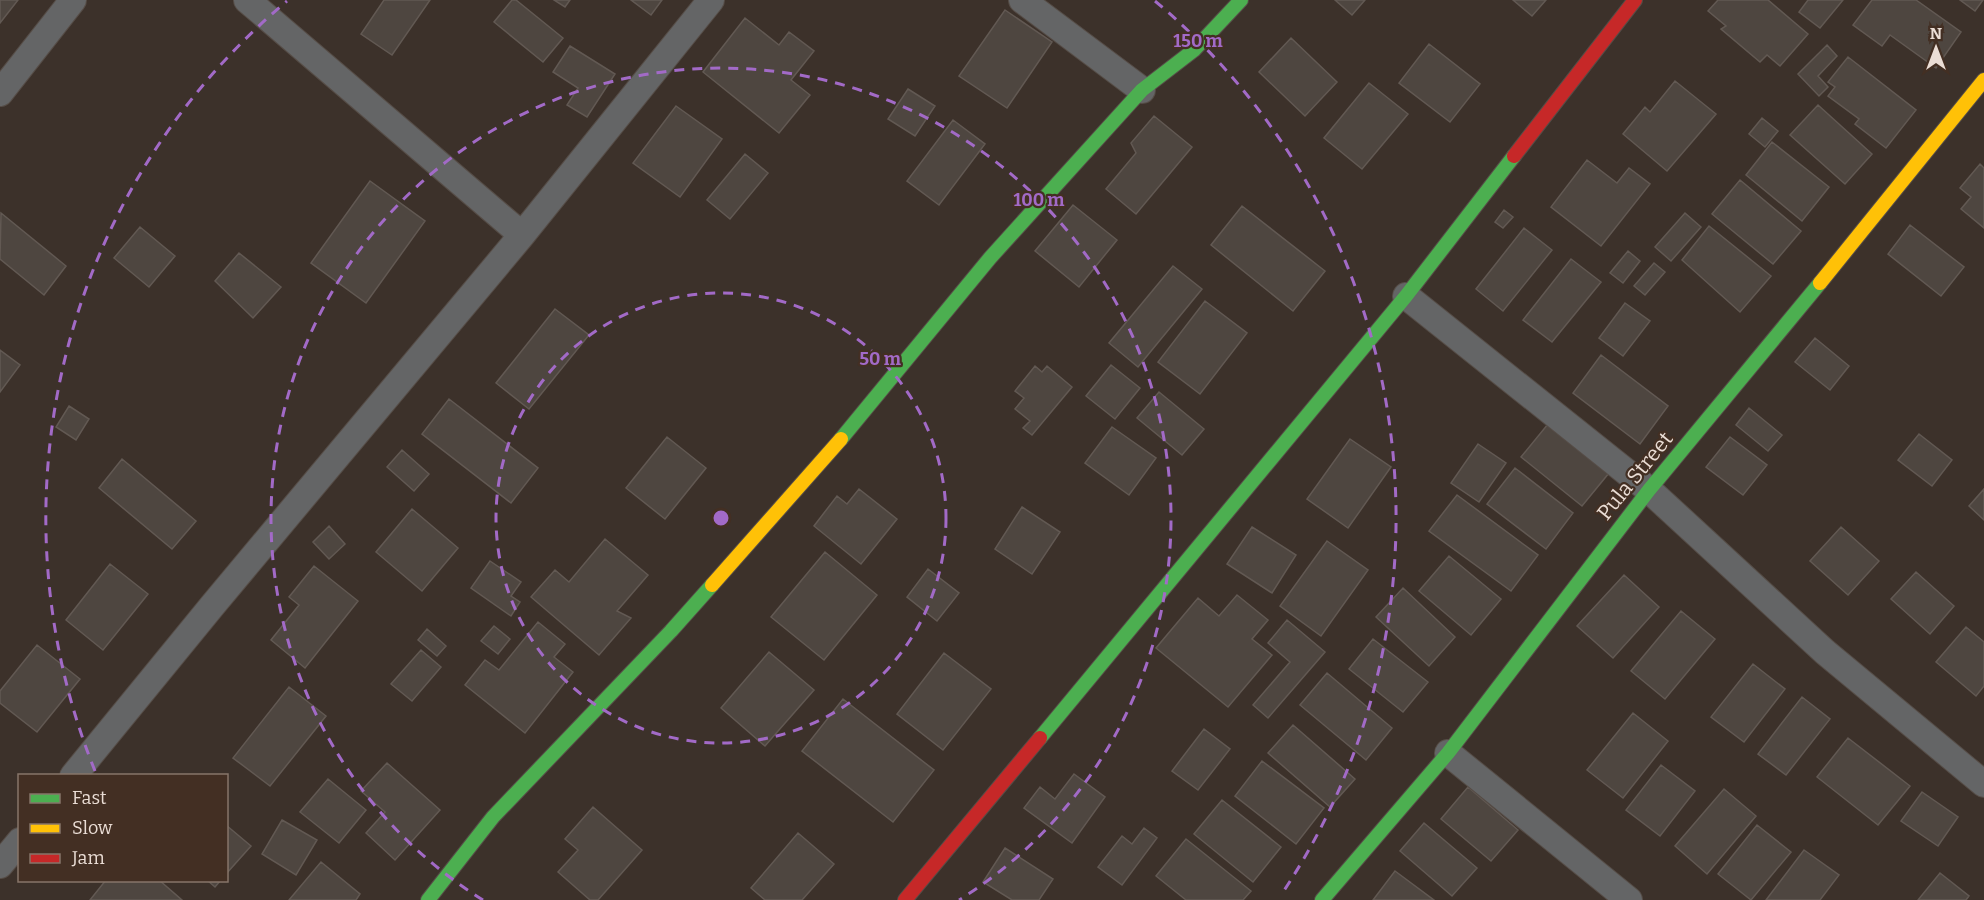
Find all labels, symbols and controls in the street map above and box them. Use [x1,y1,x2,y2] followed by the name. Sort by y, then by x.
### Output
[1906,18,1966,78] north arrow
[1930,24,1942,43] text: N
[1173,30,1223,52] text: 150 m
[1013,189,1065,211] text: 100 m
[859,348,901,370] text: 50 m
[1592,426,1679,525] street label: Pula Street
[711,508,731,528] centre of rings
[18,774,228,882] legend
[72,787,107,809] text: Fast
[72,817,113,839] text: Slow
[71,847,105,869] text: Jam

